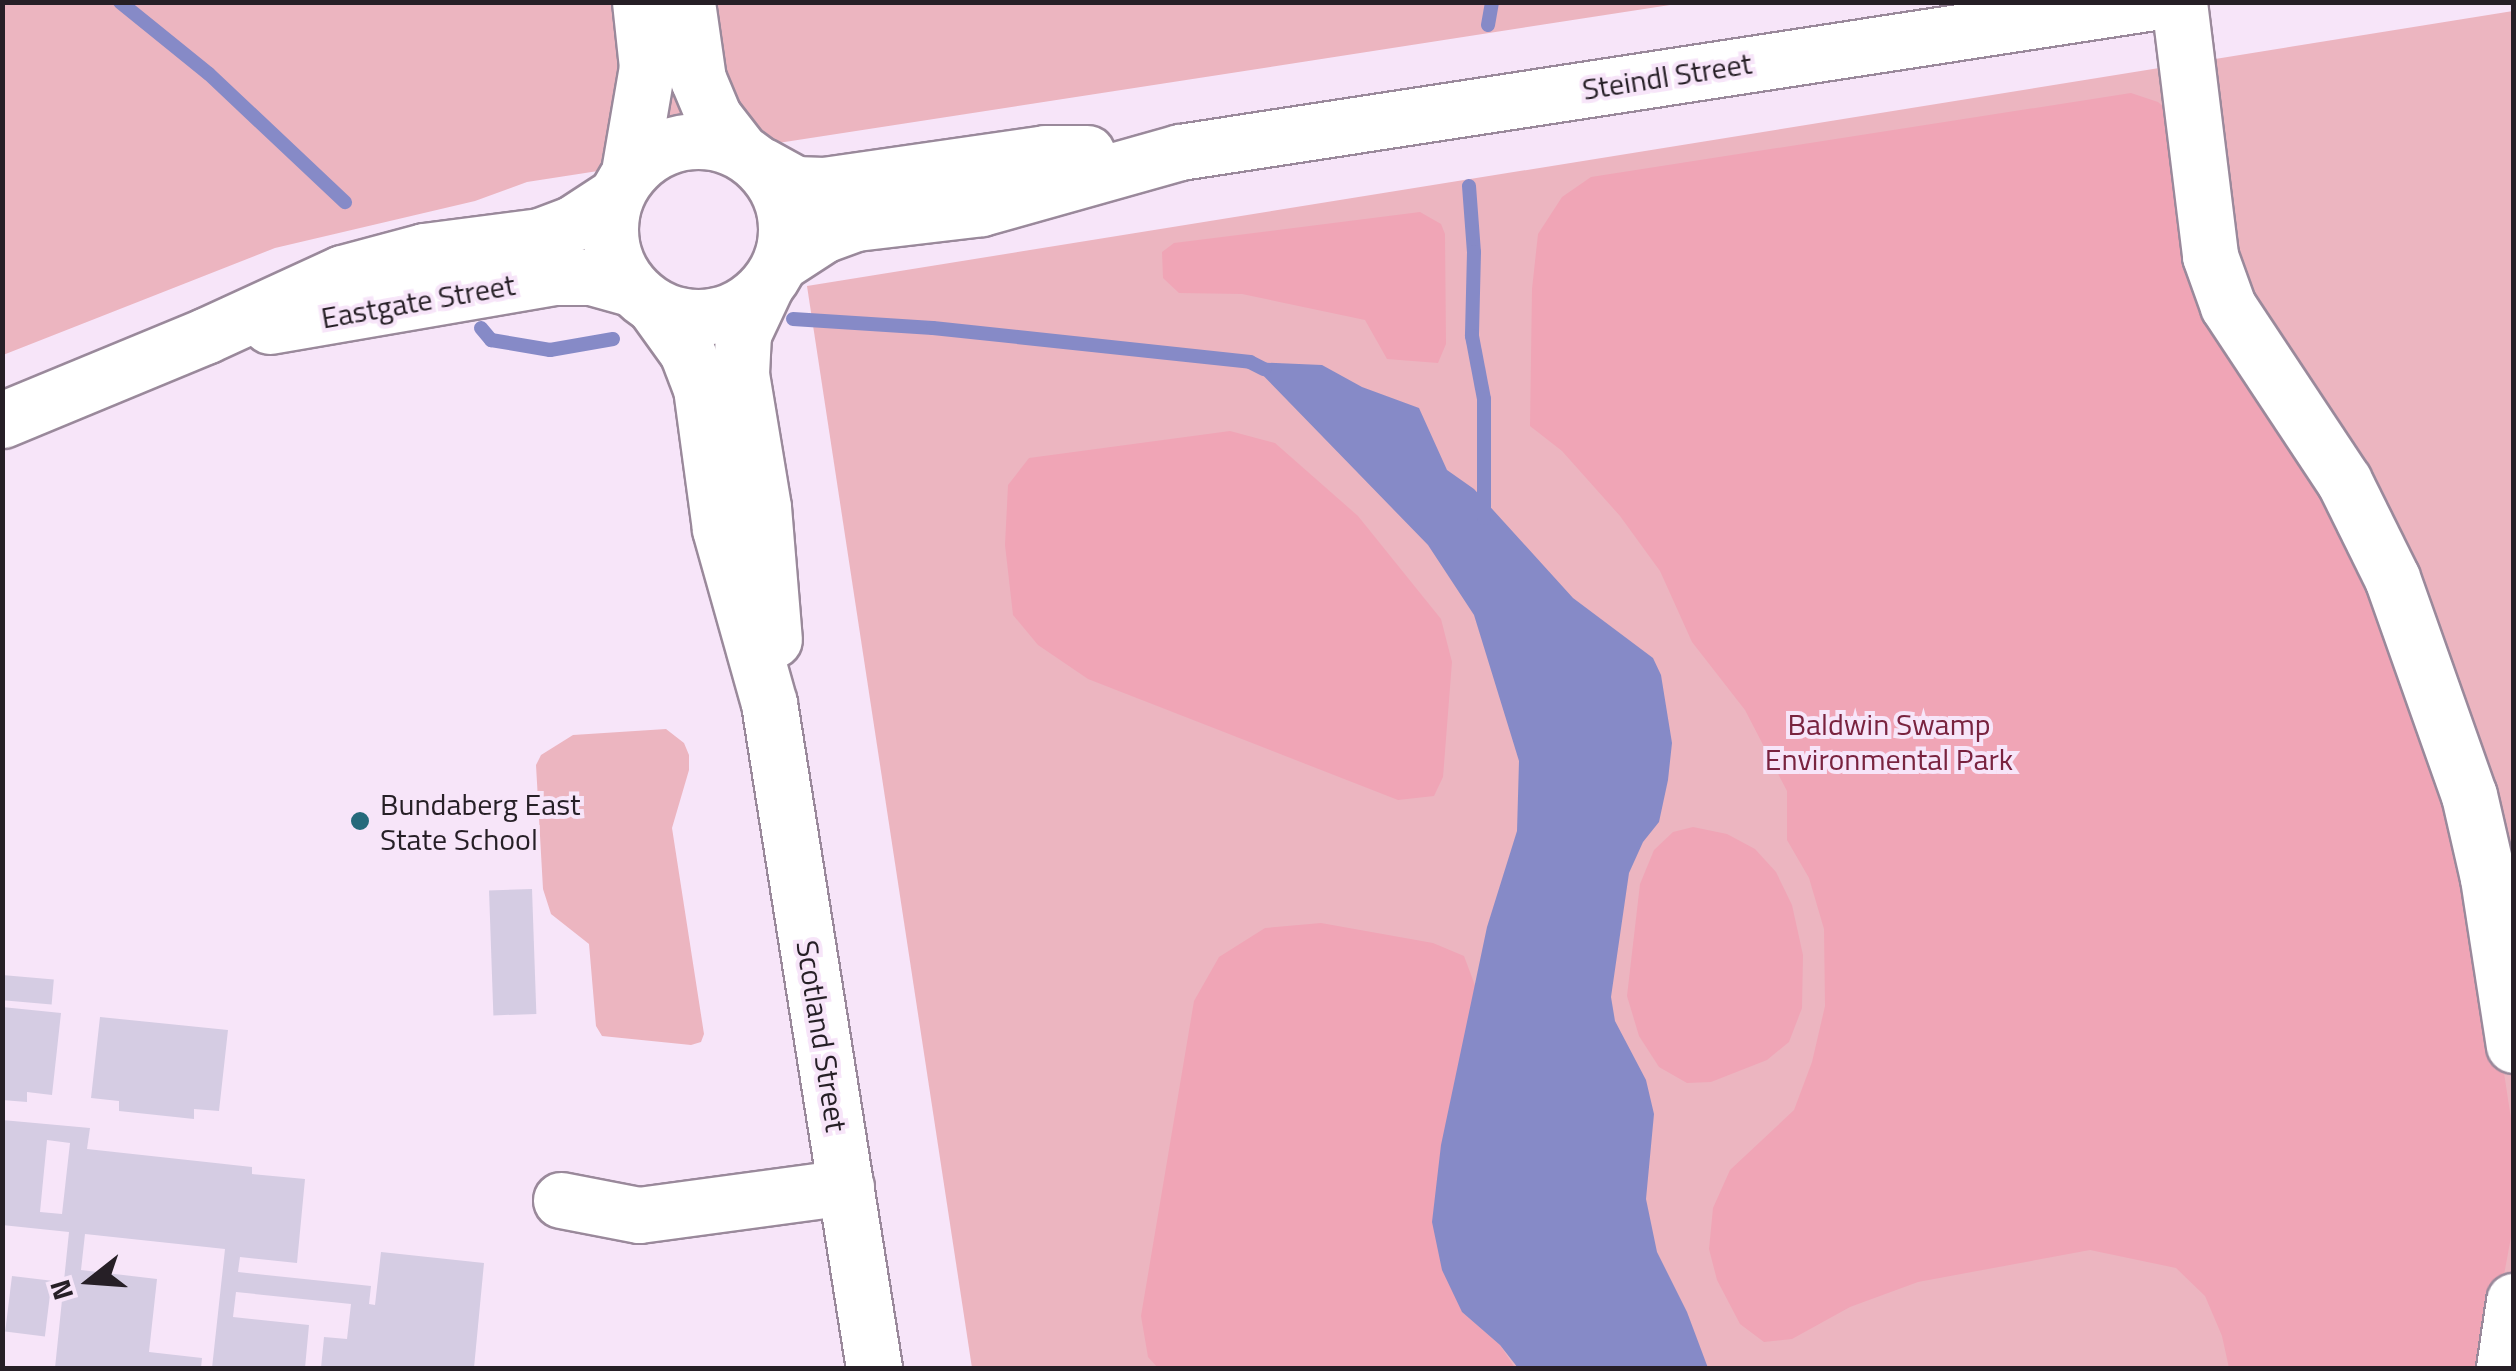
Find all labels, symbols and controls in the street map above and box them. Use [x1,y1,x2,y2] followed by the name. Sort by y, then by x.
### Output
[1580,45,1754,107] street label: Steindl Street
[318,266,518,336] street label: Eastgate Street
[1765,706,2013,776] park label: Baldwin Swamp Environmental Park
[380,786,581,856] place label: Bundaberg East State School
[349,810,371,832] marker: Bundaberg East State School
[789,938,855,1134] street label: Scotland Street
[40,1231,140,1331] north arrow
[37,1274,84,1305] text: N

